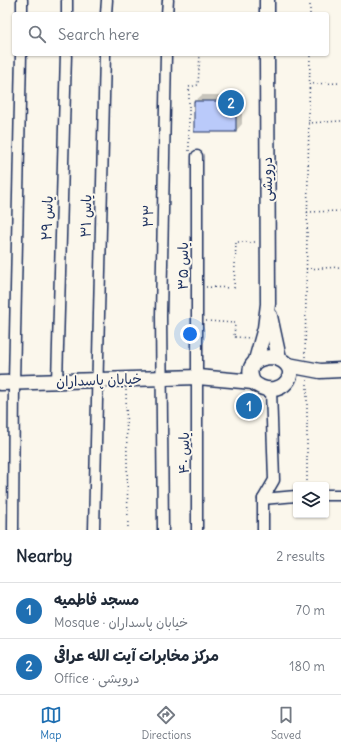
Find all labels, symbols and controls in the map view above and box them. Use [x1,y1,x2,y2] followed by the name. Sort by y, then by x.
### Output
[12,12,329,56] search box
[26,23,48,45] icon: search
[58,25,139,44] text: Search here
[218,88,244,118] pin: 2
[258,157,276,201] street label: درویشی
[77,194,95,238] street label: یاس ۳۱
[37,195,57,241] street label: یاس ۲۹
[139,204,157,228] street label: ۳۳
[174,242,192,290] street label: یاس ۳۵
[180,324,200,344] your location
[56,370,142,391] street label: خیابان پاسداران
[236,391,262,421] pin: 1
[175,432,193,474] street label: یاس ۴۰
[293,482,329,518] map controls
[293,482,329,518] button: layers
[16,545,72,567] text: Nearby
[276,548,325,565] text: 2 results
[54,590,139,609] text: مسجد فاطمیه
[26,602,32,619] text: 1
[296,602,325,619] text: 70 m
[54,614,188,631] text: Mosque · خیابان پاسداران
[54,646,219,665] text: مرکز مخابرات آیت الله عراقی
[25,658,33,675] text: 2
[289,658,325,675] text: 180 m
[54,670,140,687] text: Office · درویشی
[40,704,62,742] tab: Map
[142,704,191,742] tab: Directions
[271,704,301,742] tab: Saved

